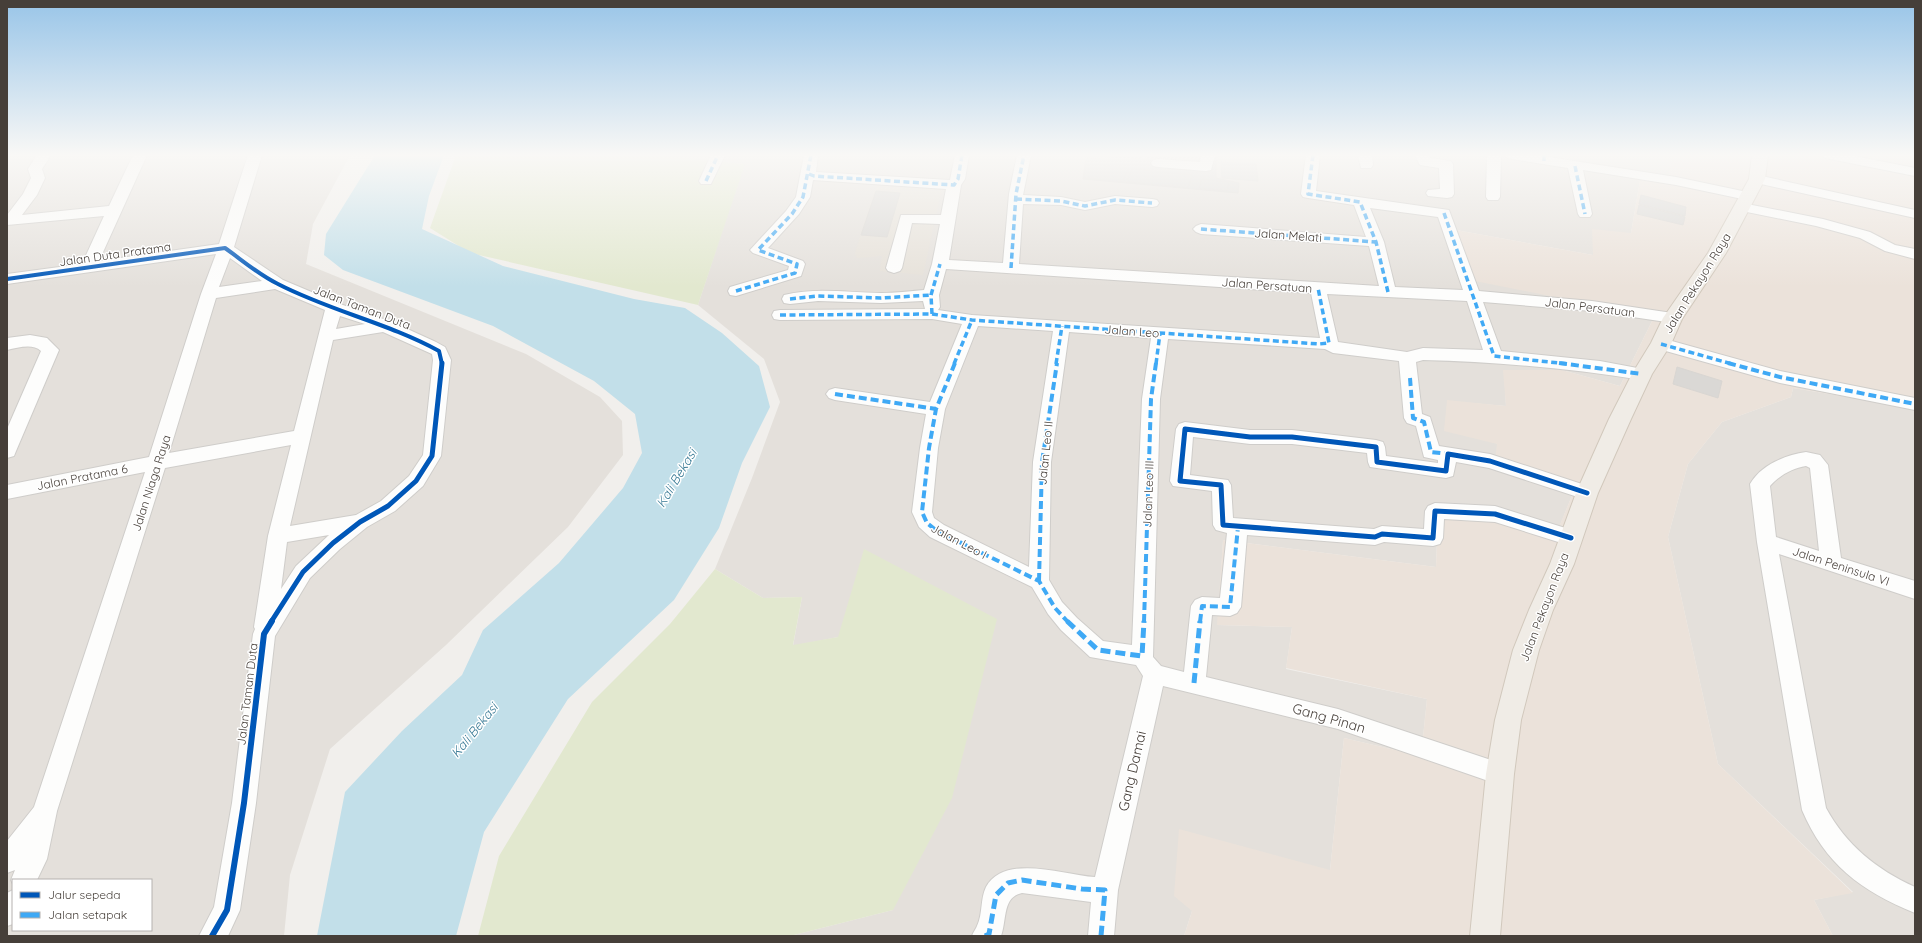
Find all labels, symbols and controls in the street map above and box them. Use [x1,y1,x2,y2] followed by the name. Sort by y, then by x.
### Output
[1254,225,1322,245] street label: Jalan Melati
[1660,230,1734,336] street label: Jalan Pekayon Raya
[58,239,172,269] street label: Jalan Duta Pratama
[1221,274,1313,296] street label: Jalan Persatuan
[311,282,413,332] street label: Jalan Taman Duta
[1544,294,1636,320] street label: Jalan Persatuan
[1104,322,1160,340] street label: Jalan Leo
[1034,420,1056,486] street label: Jalan Leo II
[128,433,174,533] street label: Jalan Niaga Raya
[652,444,701,510] water label: Kali Bekasi
[1139,460,1157,528] street label: Jalan Leo III
[35,461,129,493] street label: Jalan Pratama 6
[929,520,989,562] street label: Jalan Leo I
[1790,543,1892,589] street label: Jalan Peninsula VI
[1516,550,1572,664] street label: Jalan Pekayon Raya
[233,642,261,746] street label: Jalan Taman Duta
[447,698,502,760] water label: Kali Bekasi
[1290,699,1368,737] street label: Gang Pinan
[1114,729,1150,813] street label: Gang Damai
[12,879,152,931] legend
[48,887,121,902] text: Jalur sepeda
[48,907,127,922] text: Jalan setapak

